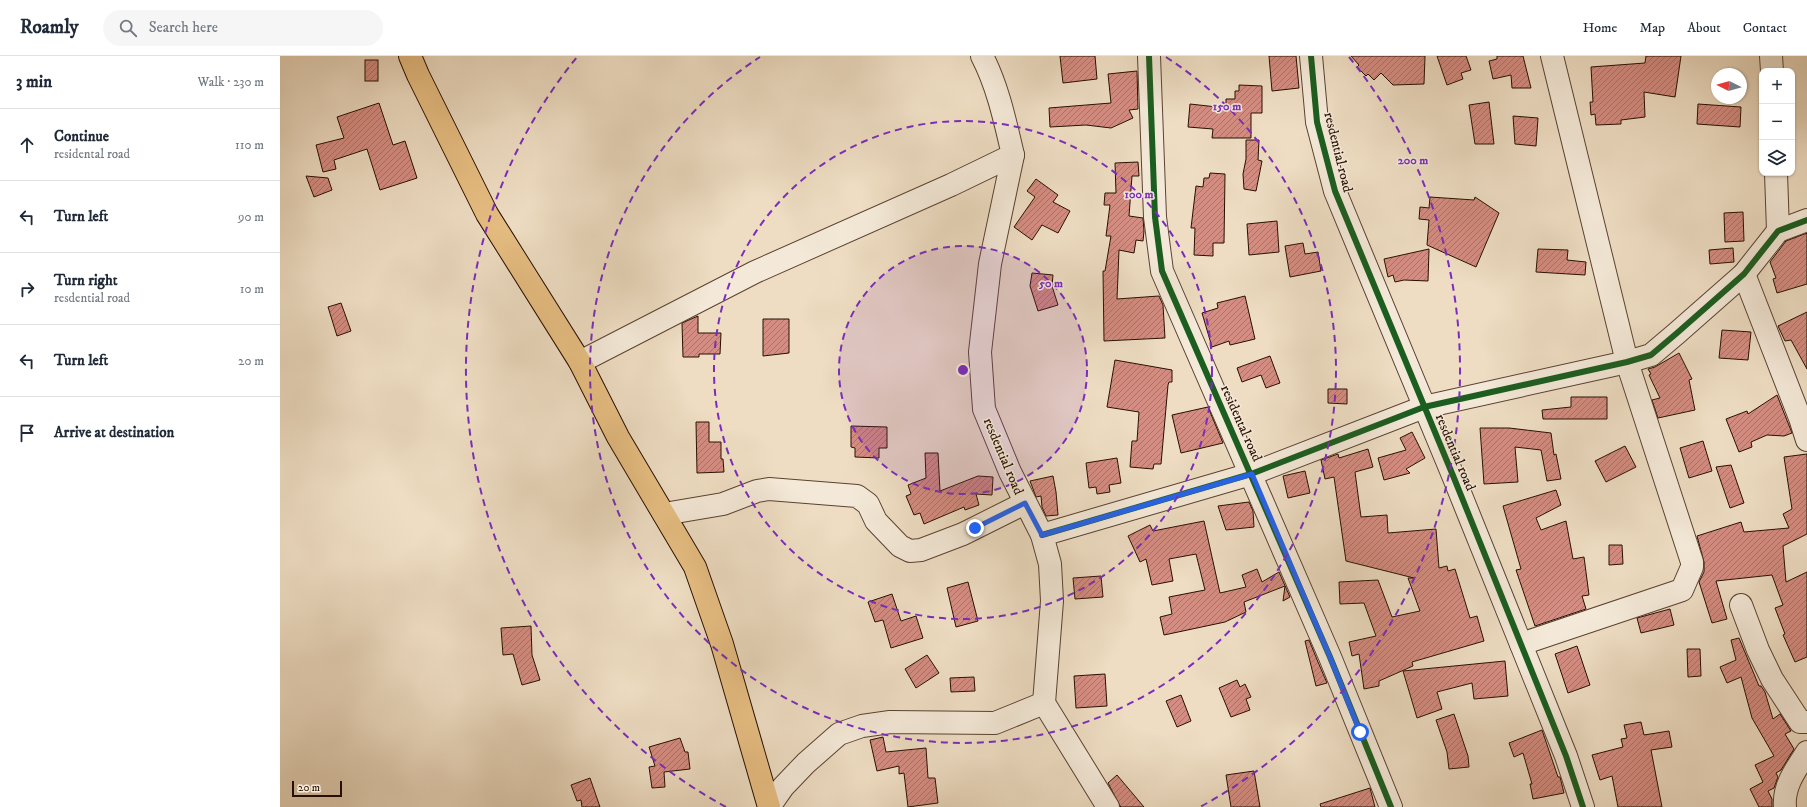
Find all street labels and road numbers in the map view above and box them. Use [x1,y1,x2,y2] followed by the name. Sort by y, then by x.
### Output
[1319,110,1357,194] street label: resdential road
[1216,382,1266,464] street label: residental road
[1431,411,1479,494] street label: resdential road
[979,415,1027,498] street label: resdential road

